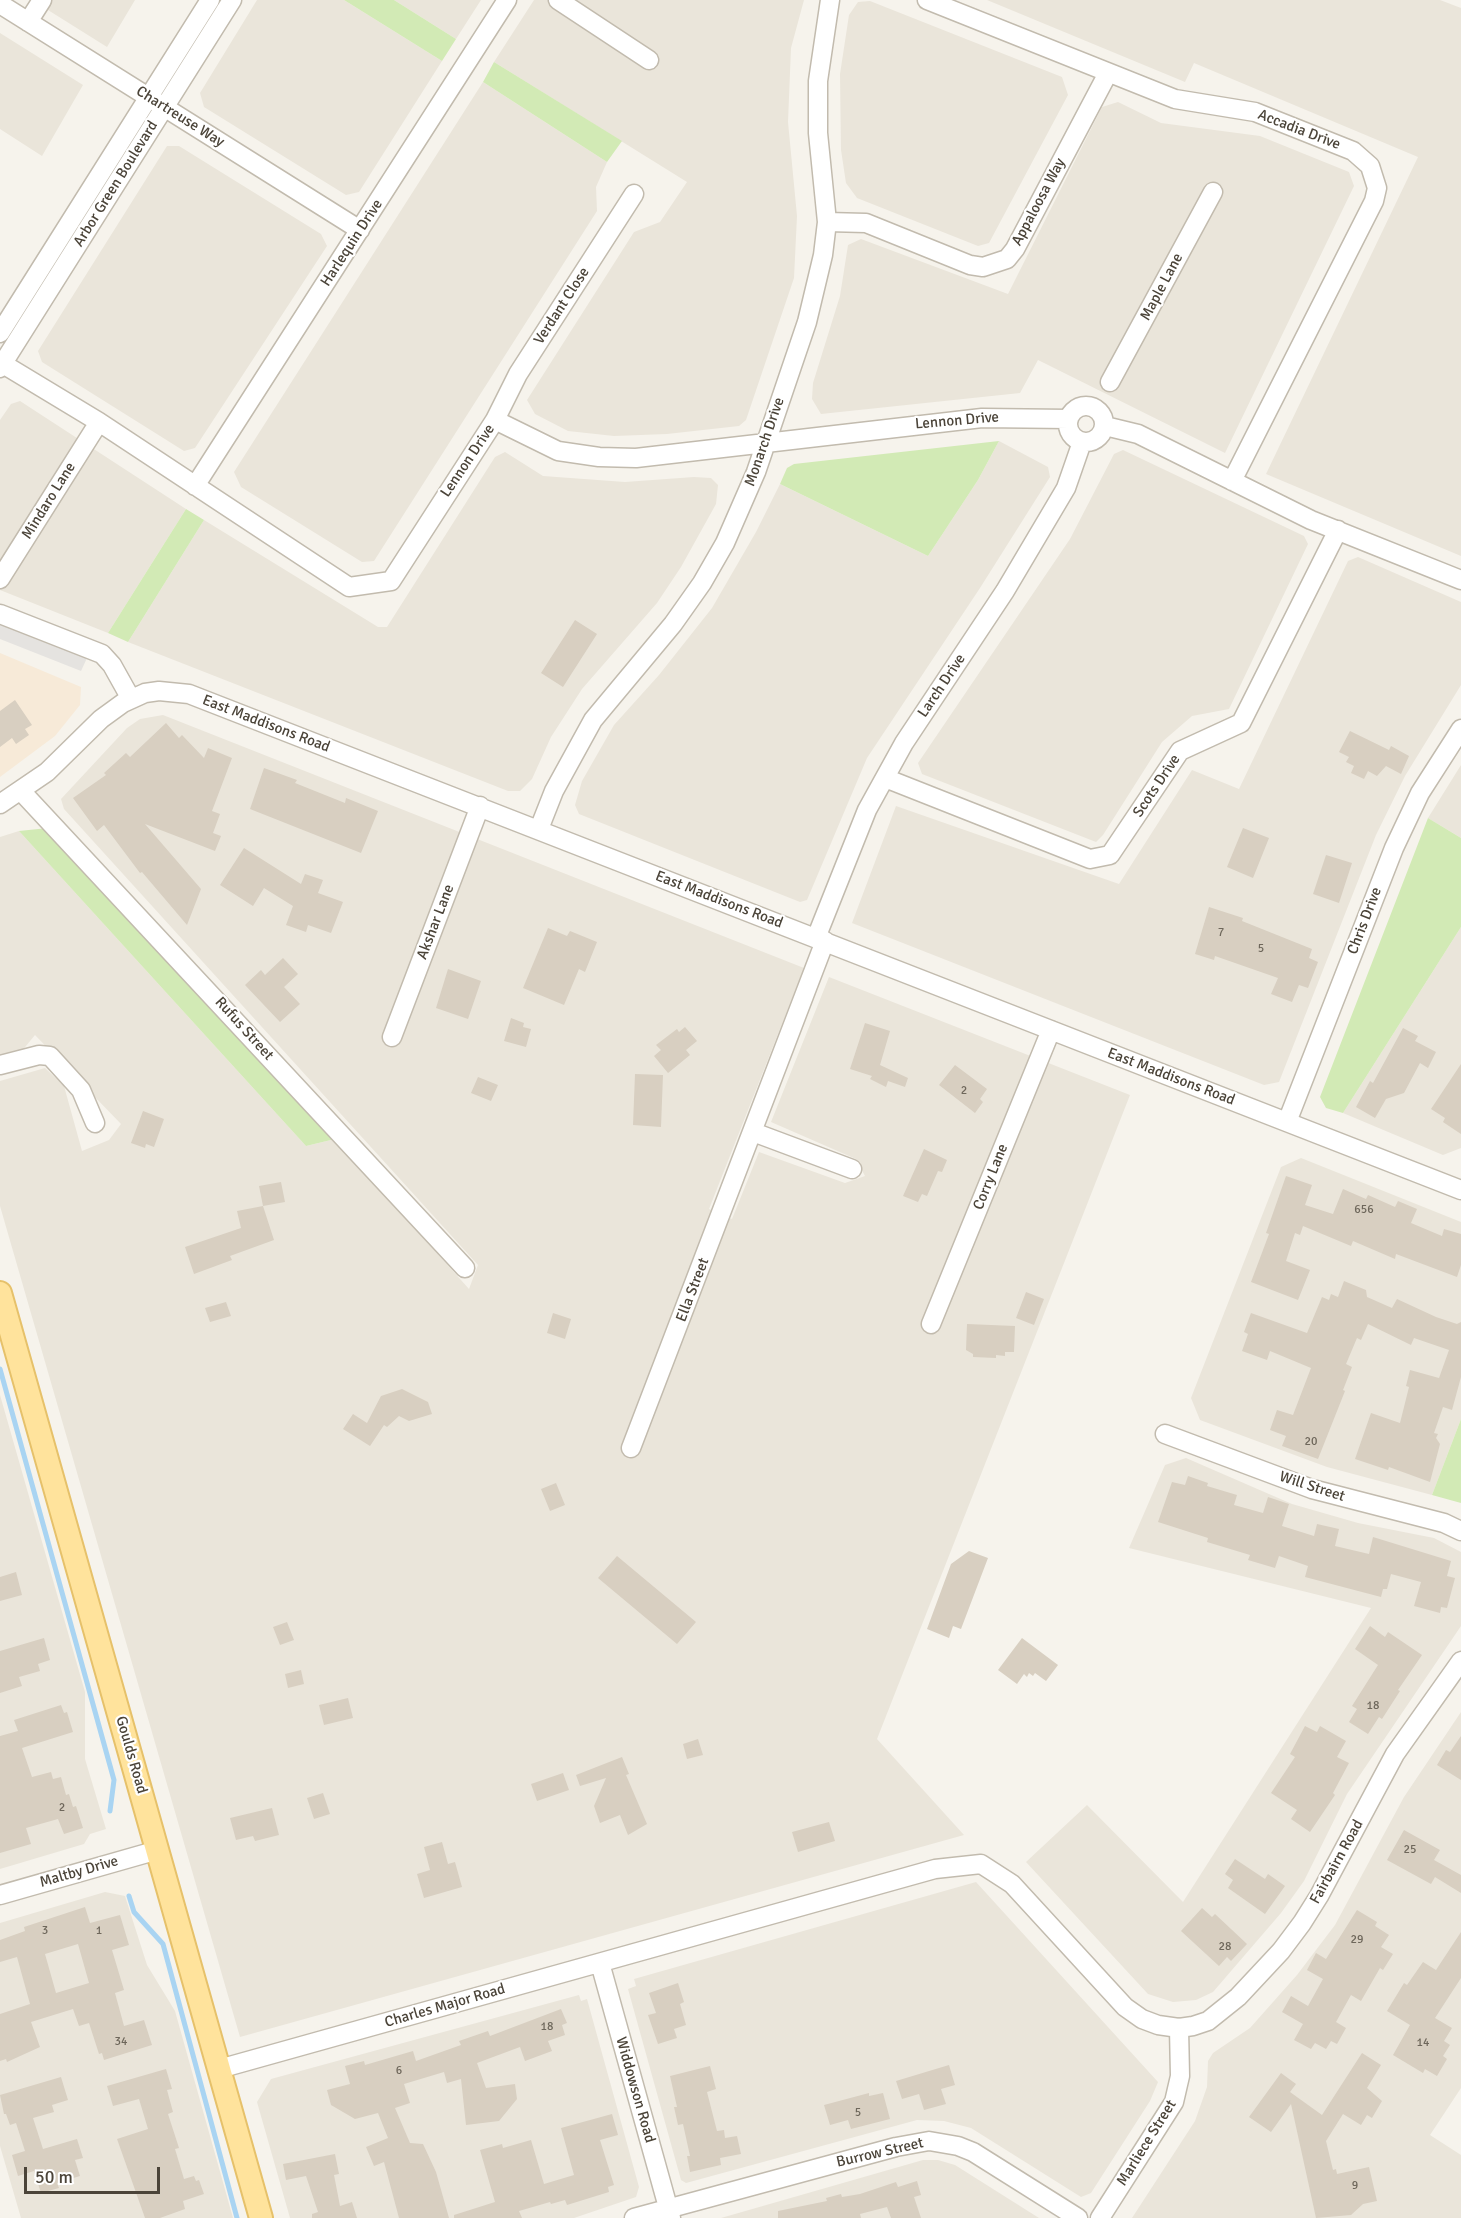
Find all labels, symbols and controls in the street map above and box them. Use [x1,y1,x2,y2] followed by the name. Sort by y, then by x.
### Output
[132,83,228,151] street label: Chartreuse Way
[1255,106,1343,154] street label: Accadia Drive
[70,118,162,250] street label: Arbor Green Boulevard
[1008,155,1070,249] street label: Appaloosa Way
[317,196,387,290] street label: Harlequin Drive
[1137,250,1187,324] street label: Maple Lane
[530,264,594,348] street label: Verdant Close
[741,395,789,489] street label: Monarch Drive
[914,408,1000,434] street label: Lennon Drive
[437,421,499,501] street label: Lennon Drive
[18,459,80,543] street label: Mindaro Lane
[914,651,970,721] street label: Larch Drive
[200,691,332,757] street label: East Maddisons Road
[1130,751,1184,821] street label: Scots Drive
[653,867,785,933] street label: East Maddisons Road
[413,882,459,962] street label: Akshar Lane
[1344,885,1386,957] street label: Chris Drive
[1218,926,1224,940] house number: 7
[1258,942,1264,956] house number: 5
[211,994,277,1064] street label: Rufus Street
[1105,1044,1237,1110] street label: East Maddisons Road
[961,1084,967,1098] house number: 2
[970,1141,1012,1213] street label: Corry Lane
[1354,1203,1374,1217] house number: 656
[673,1255,713,1325] street label: Ella Street
[1305,1435,1317,1449] house number: 20
[1277,1468,1347,1506] street label: Will Street
[1367,1699,1379,1713] house number: 18
[111,1714,151,1796] street label: Goulds Road
[59,1801,65,1815] house number: 2
[1307,1817,1367,1907] street label: Fairbairn Road
[1404,1843,1416,1857] house number: 25
[38,1852,120,1892] street label: Maltby Drive
[42,1924,48,1938] house number: 3
[96,1924,102,1938] house number: 1
[1351,1933,1363,1947] house number: 29
[1219,1940,1231,1954] house number: 28
[383,1980,507,2032] street label: Charles Major Road
[541,2020,553,2034] house number: 18
[115,2035,127,2049] house number: 34
[611,2035,659,2145] street label: Widdowson Road
[1417,2036,1429,2050] house number: 14
[396,2064,402,2078] house number: 6
[1113,2097,1181,2189] street label: Marliece Street
[855,2106,861,2120] house number: 5
[835,2134,925,2172] street label: Burrow Street
[27,2155,164,2193] scale bar
[35,2166,73,2188] text: 50 m
[1352,2179,1358,2193] house number: 9

